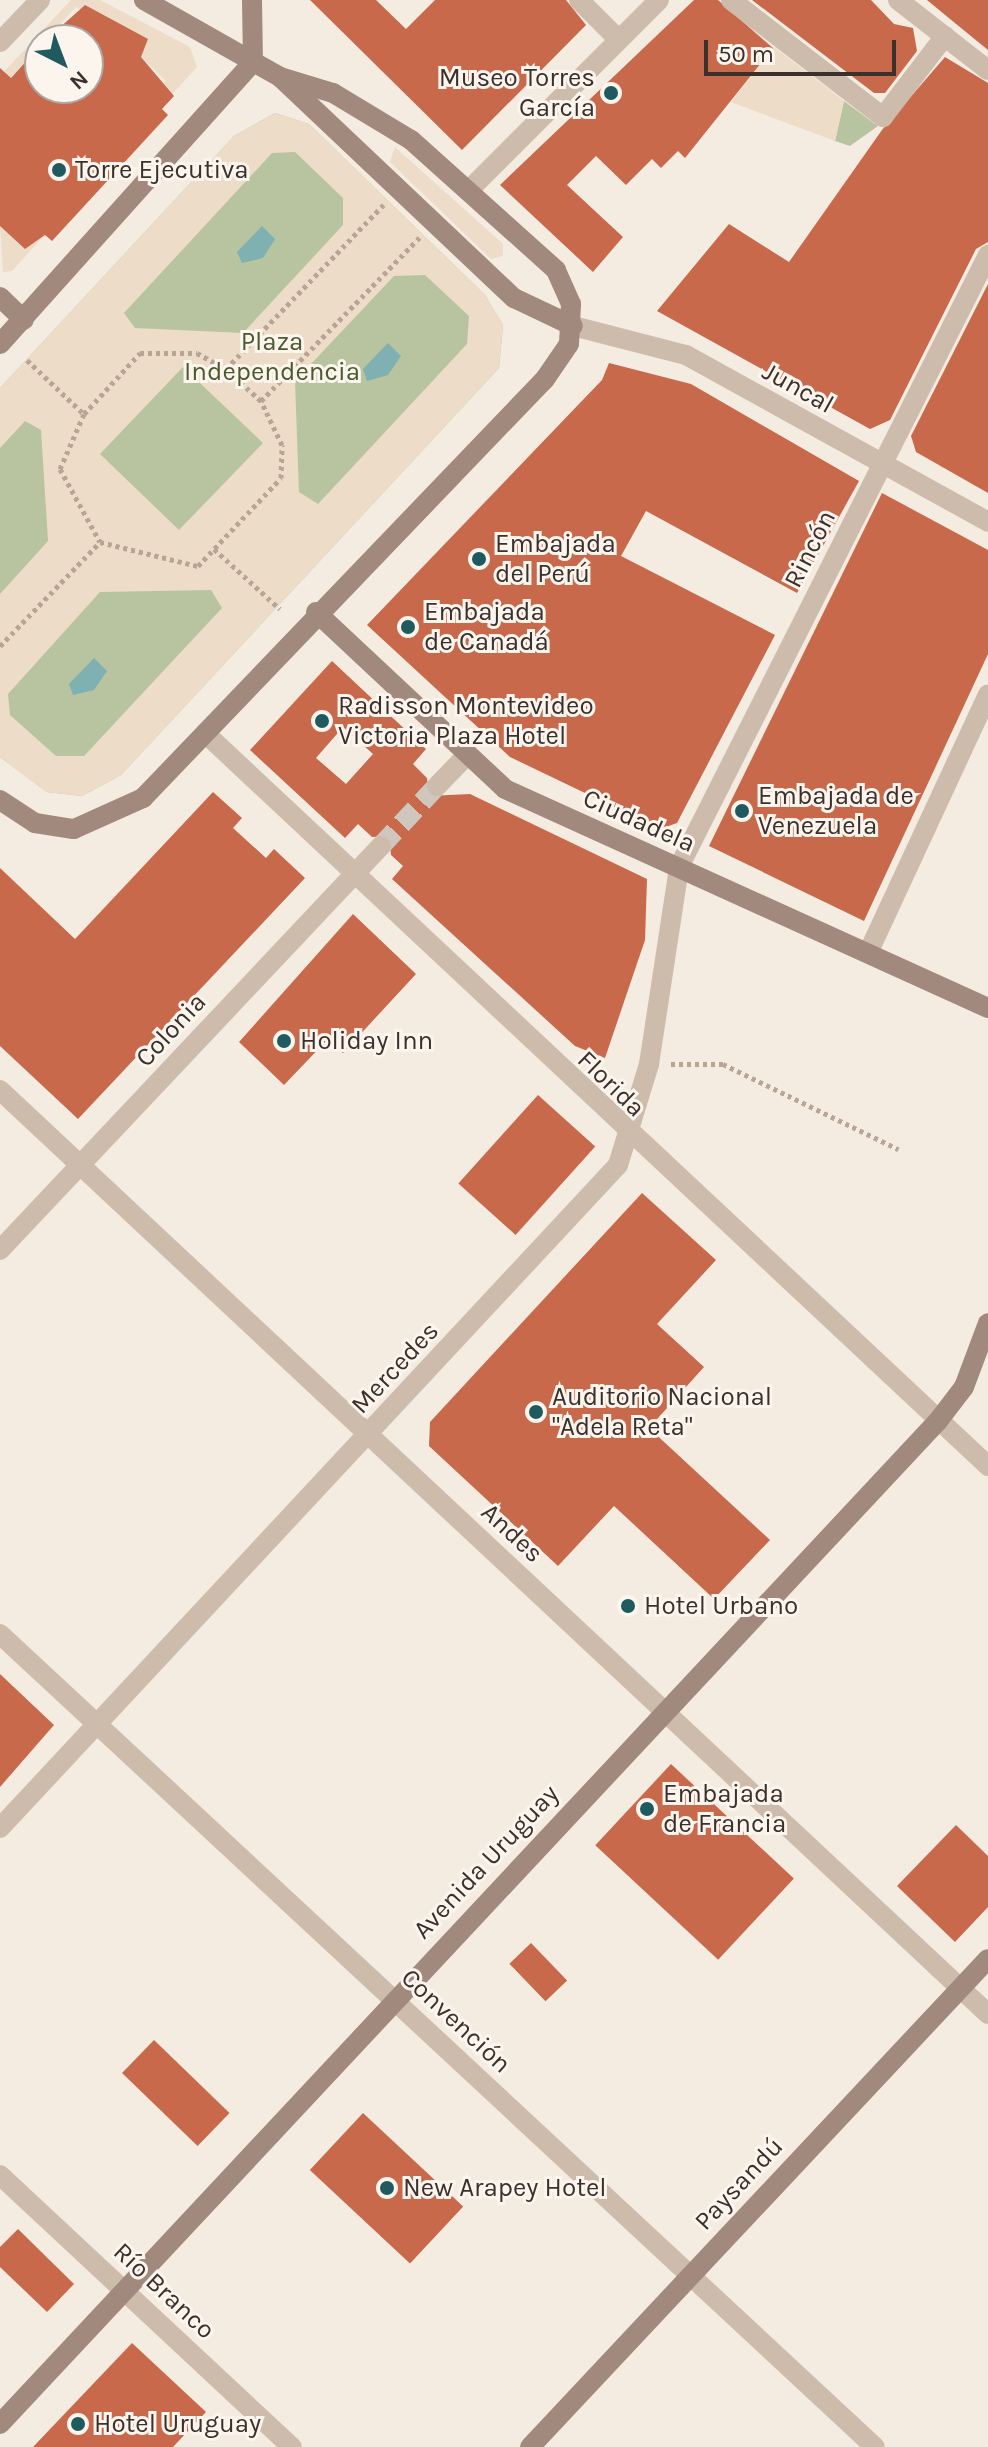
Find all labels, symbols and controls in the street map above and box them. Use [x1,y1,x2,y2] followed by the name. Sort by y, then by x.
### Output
[24,24,104,104] north arrow
[708,24,900,74] scale bar
[718,40,774,68] text: 50 m
[439,62,595,124] place label: Museo Torres García
[64,65,93,95] text: N
[602,84,620,102] marker: Museo Torres García
[75,154,249,186] place label: Torre Ejecutiva
[50,161,68,179] marker: Torre Ejecutiva
[184,326,360,388] park label: Plaza Independencia
[757,356,839,420] street label: Juncal
[777,505,843,593] street label: Rincón
[495,528,616,590] place label: Embajada del Perú
[470,550,488,568] marker: Embajada del Perú
[424,596,549,658] place label: Embajada de Canadá
[399,618,417,636] marker: Embajada de Canadá
[338,690,594,752] place label: Radisson Montevideo Victoria Plaza Hotel
[313,712,331,730] marker: Radisson Montevideo Victoria Plaza Hotel
[758,780,914,842] place label: Embajada de Venezuela
[578,782,700,860] street label: Ciudadela
[733,802,751,820] marker: Embajada de Venezuela
[129,987,213,1073] street label: Colonia
[300,1025,433,1057] place label: Holiday Inn
[275,1032,293,1050] marker: Holiday Inn
[571,1044,651,1124] street label: Florida
[345,1316,445,1420] street label: Mercedes
[552,1381,772,1442] place label: Auditorio Nacional "Adela Reta"
[527,1403,545,1421] marker: Auditorio Nacional "Adela Reta"
[475,1497,549,1569] street label: Andes
[644,1590,798,1622] place label: Hotel Urbano
[619,1597,637,1615] marker: Hotel Urbano
[663,1778,786,1840] place label: Embajada de Francia
[407,1779,565,1945] street label: Avenida Uruguay
[638,1800,656,1818] marker: Embajada de Francia
[395,1962,517,2080] street label: Convención
[688,2131,790,2237] street label: Paysandú
[403,2172,607,2204] place label: New Arapey Hotel
[378,2179,396,2197] marker: New Arapey Hotel
[107,2236,221,2346] street label: Río Branco
[94,2408,261,2440] place label: Hotel Uruguay
[69,2415,87,2433] marker: Hotel Uruguay

